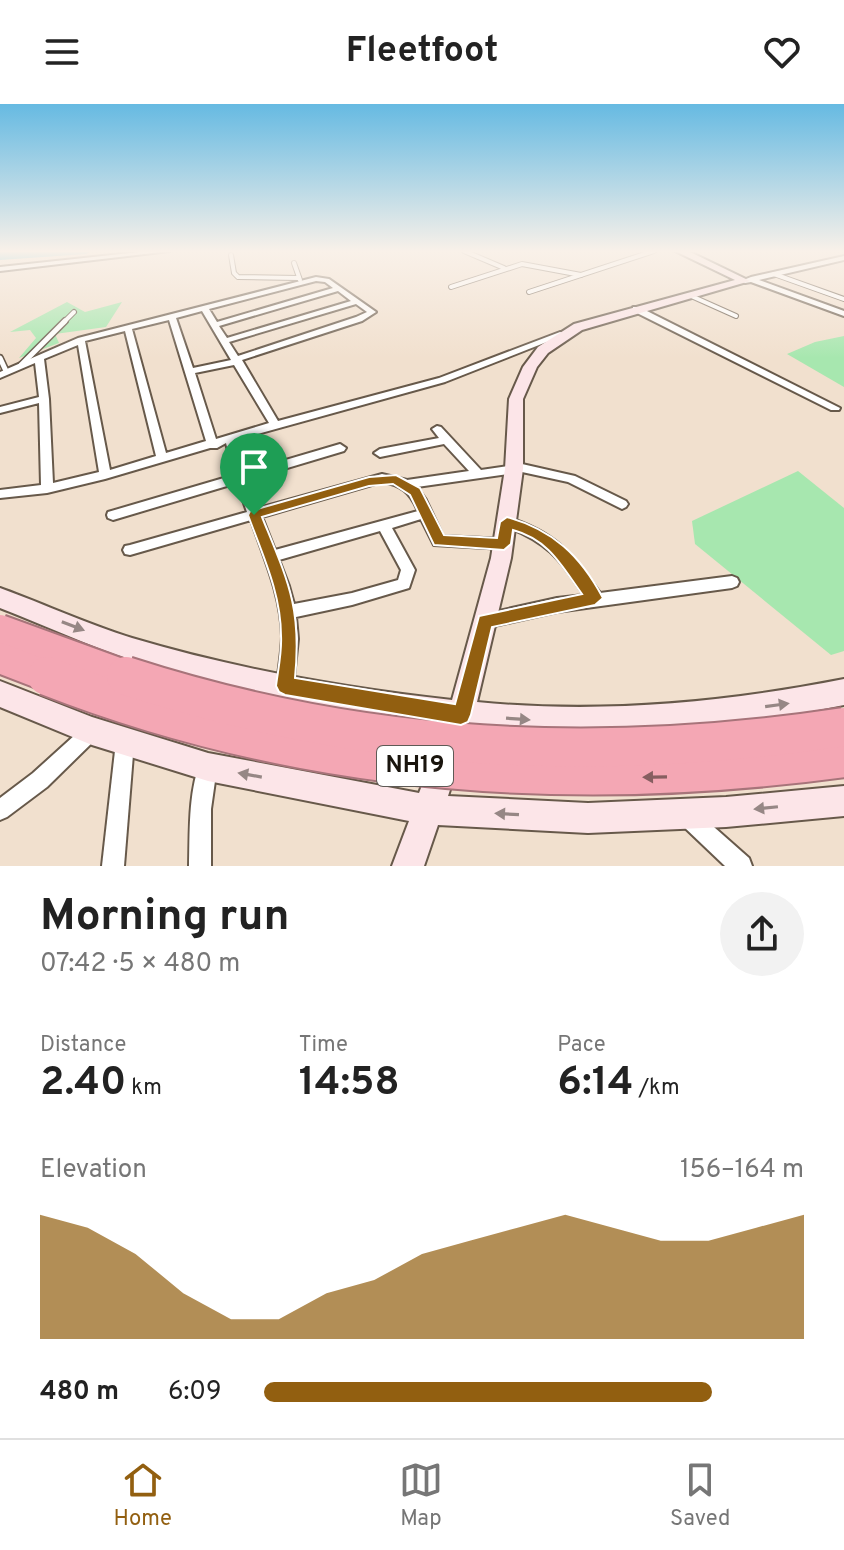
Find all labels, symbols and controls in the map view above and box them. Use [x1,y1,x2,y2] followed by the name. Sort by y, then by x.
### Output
[346,29,498,75] text: Fleetfoot
[40,30,84,74] icon: menu
[760,30,804,74] icon: heart
[220,433,288,515] pin
[232,445,276,489] icon: arrive
[61,620,85,633] one-way arrow
[765,698,790,711] one-way arrow
[506,712,531,725] one-way arrow
[377,746,453,786] road number: NH19
[238,768,263,780] one-way arrow
[642,771,667,784] one-way arrow
[753,802,778,815] one-way arrow
[494,807,519,820] one-way arrow
[40,890,290,946] text: Morning run
[720,892,804,976] button: share
[40,948,240,981] text: 07:42 · 5 × 480 m
[40,1032,126,1059] text: Distance
[299,1032,348,1059] text: Time
[557,1032,606,1059] text: Pace
[40,1059,126,1109] text: 2.40
[299,1059,400,1109] text: 14:58
[557,1059,633,1109] text: 6:14
[126,1075,162,1102] text: km
[633,1075,680,1102] text: /km
[40,1154,147,1187] text: Elevation
[680,1154,804,1187] text: 156–164 m
[40,1376,119,1409] text: 480 m
[168,1376,222,1409] text: 6:09
[114,1458,172,1533] tab: Home
[399,1458,443,1533] tab: Map
[670,1458,730,1533] tab: Saved

